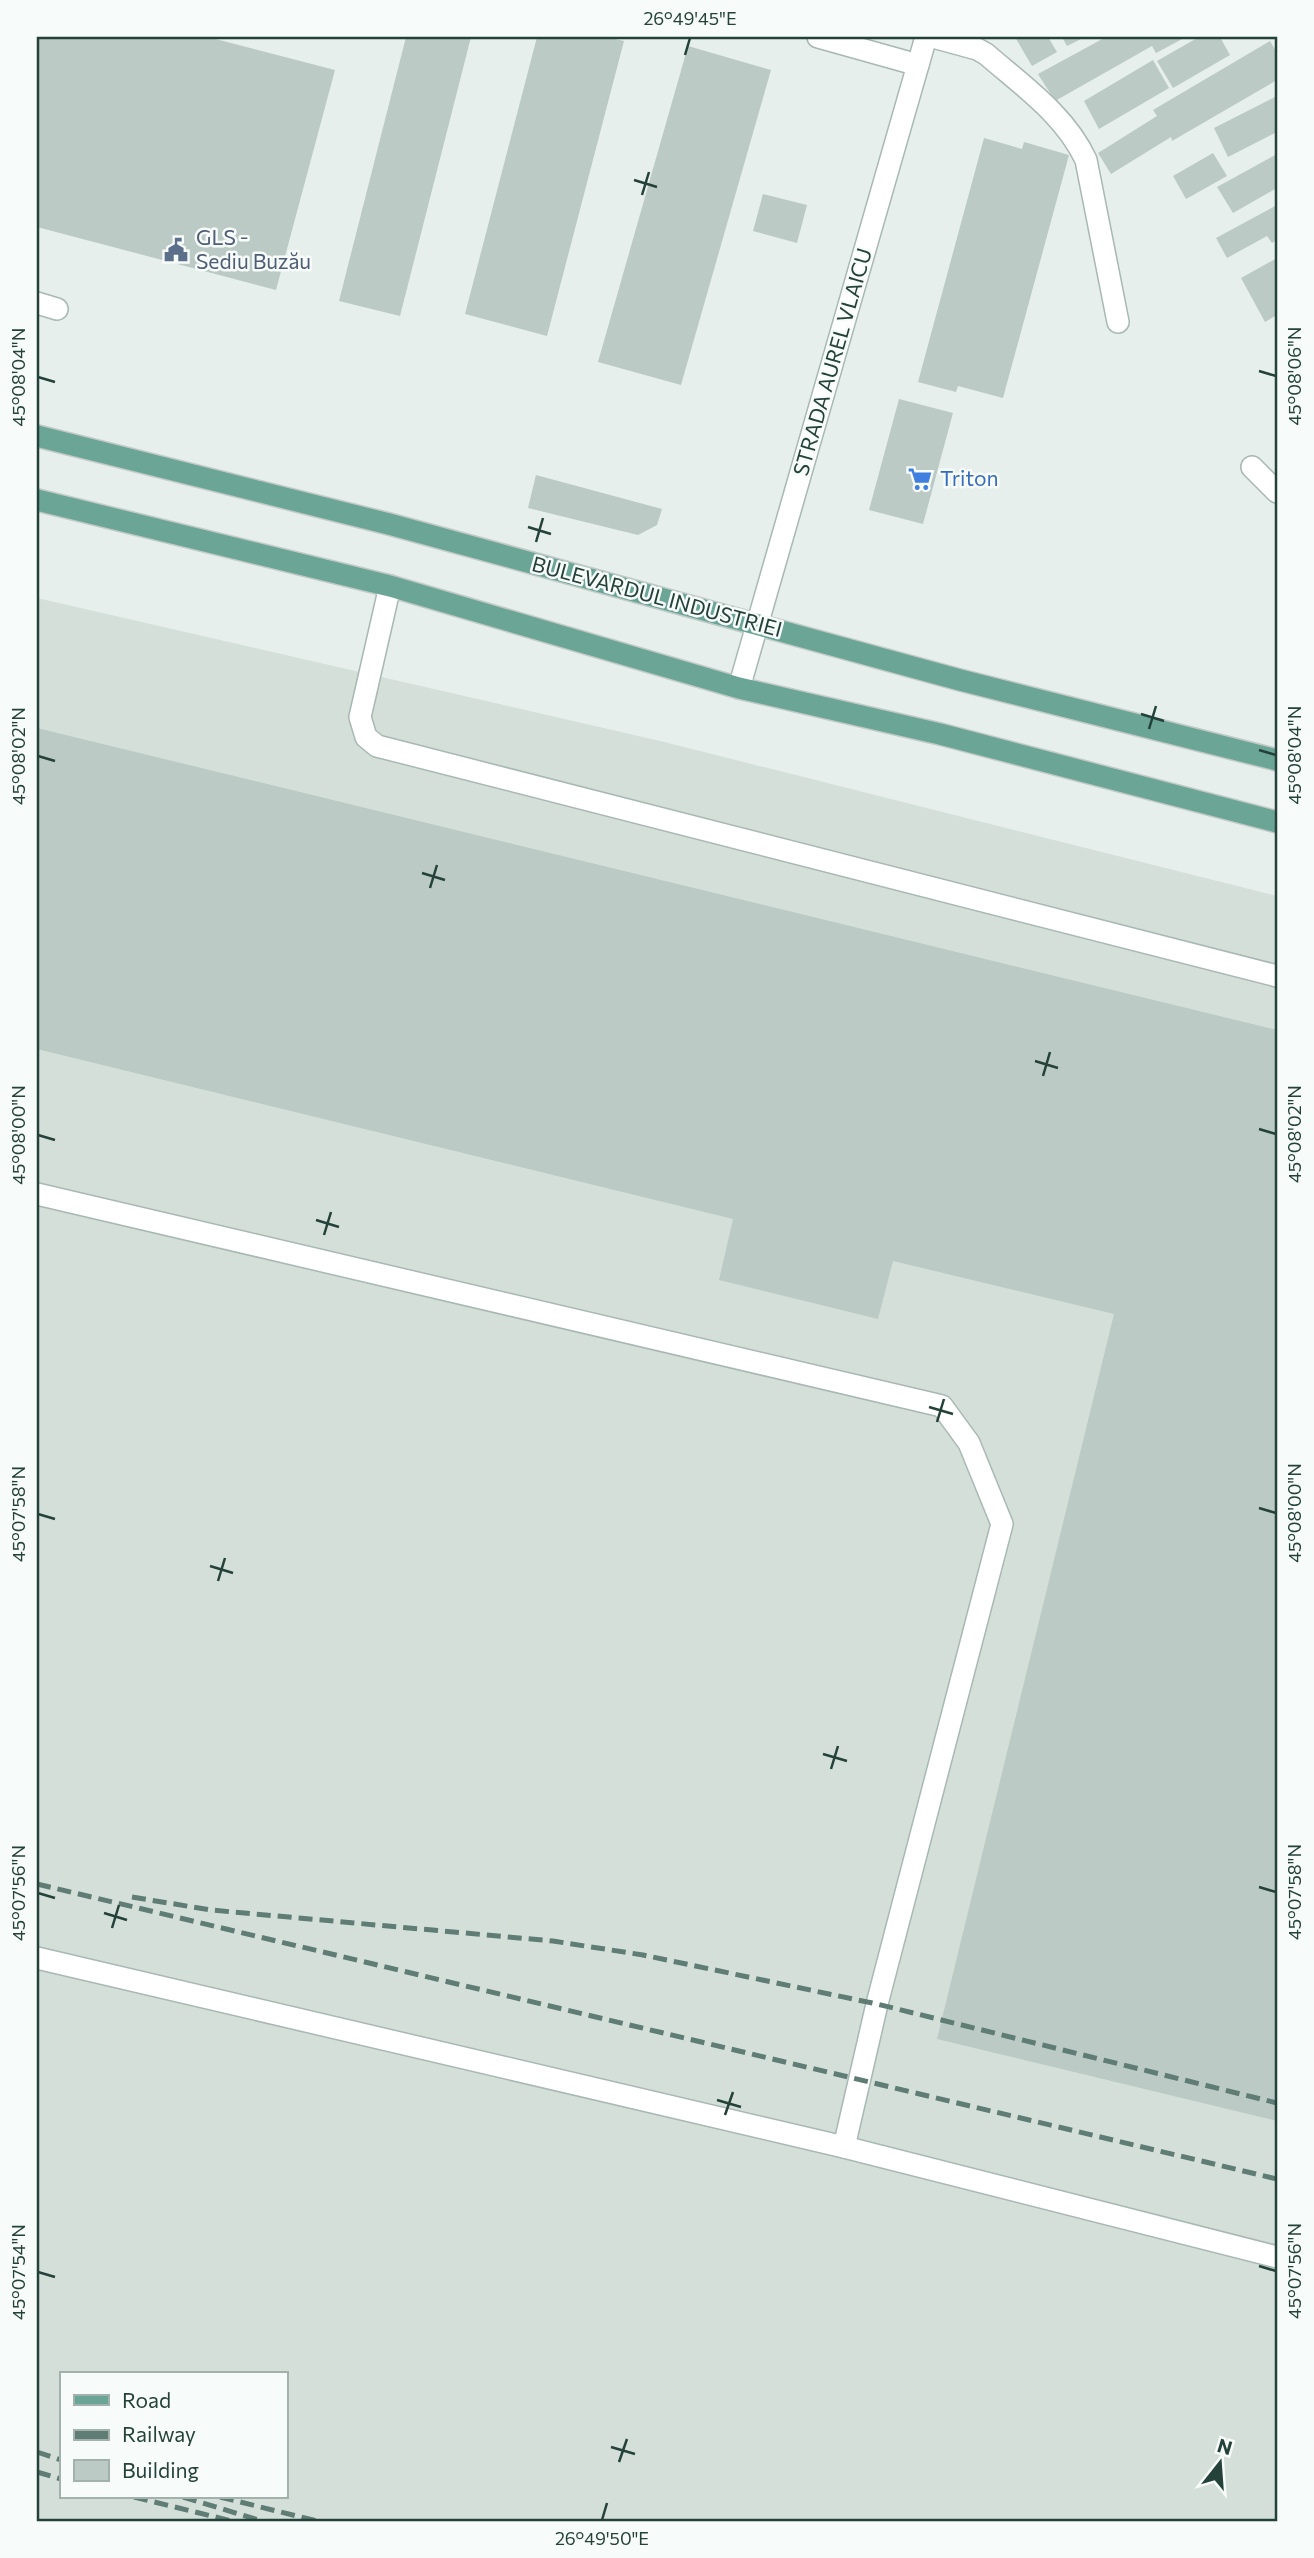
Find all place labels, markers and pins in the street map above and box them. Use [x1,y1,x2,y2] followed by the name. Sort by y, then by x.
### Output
[196,224,311,273] place label: GLS - Sediu Buzău
[162,236,190,264] public building icon: GLS - Sediu Buzău
[906,465,934,493] supermarket icon: Triton
[940,465,999,490] place label: Triton

